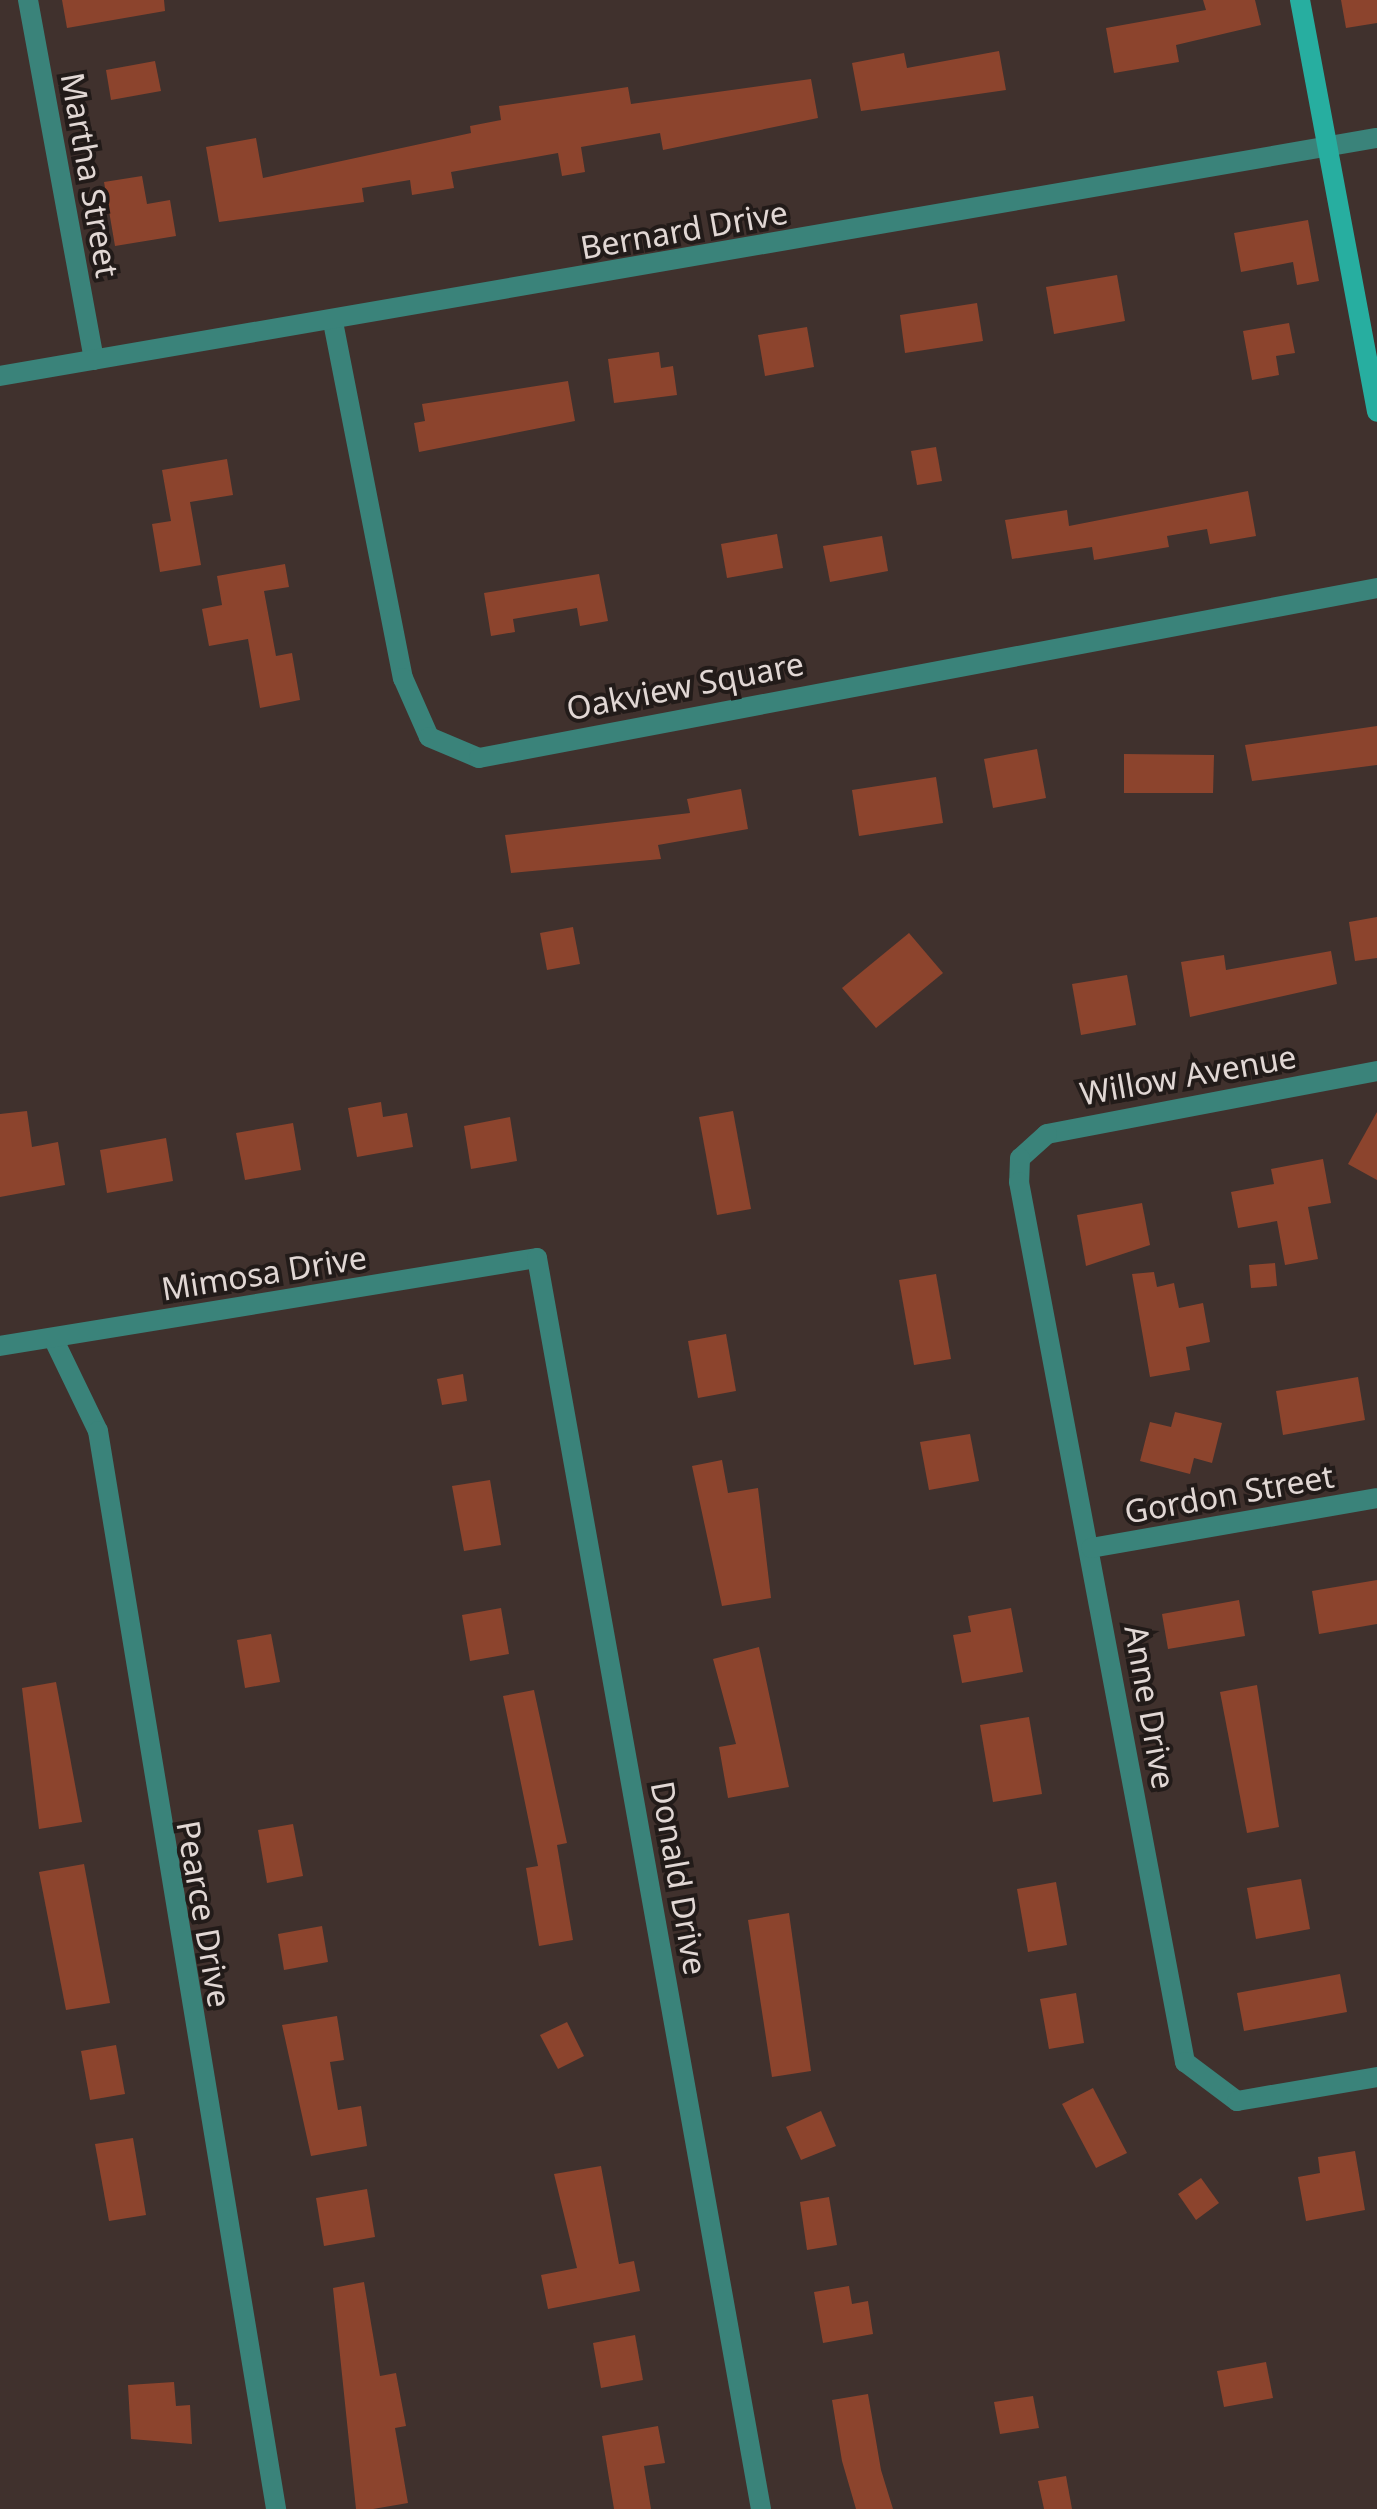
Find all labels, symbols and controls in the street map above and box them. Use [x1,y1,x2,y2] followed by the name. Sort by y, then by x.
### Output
[53,70,127,280] street label: Martha Street
[578,193,790,267] street label: Bernard Drive
[563,644,807,728] street label: Oakview Square
[1077,1037,1299,1113] street label: Willow Avenue
[159,1238,369,1308] street label: Mimosa Drive
[1121,1457,1337,1531] street label: Gordon Street
[1117,1622,1183,1792] street label: Anne Drive
[643,1778,715,1978] street label: Donald Drive
[169,1818,239,2010] street label: Pearce Drive

